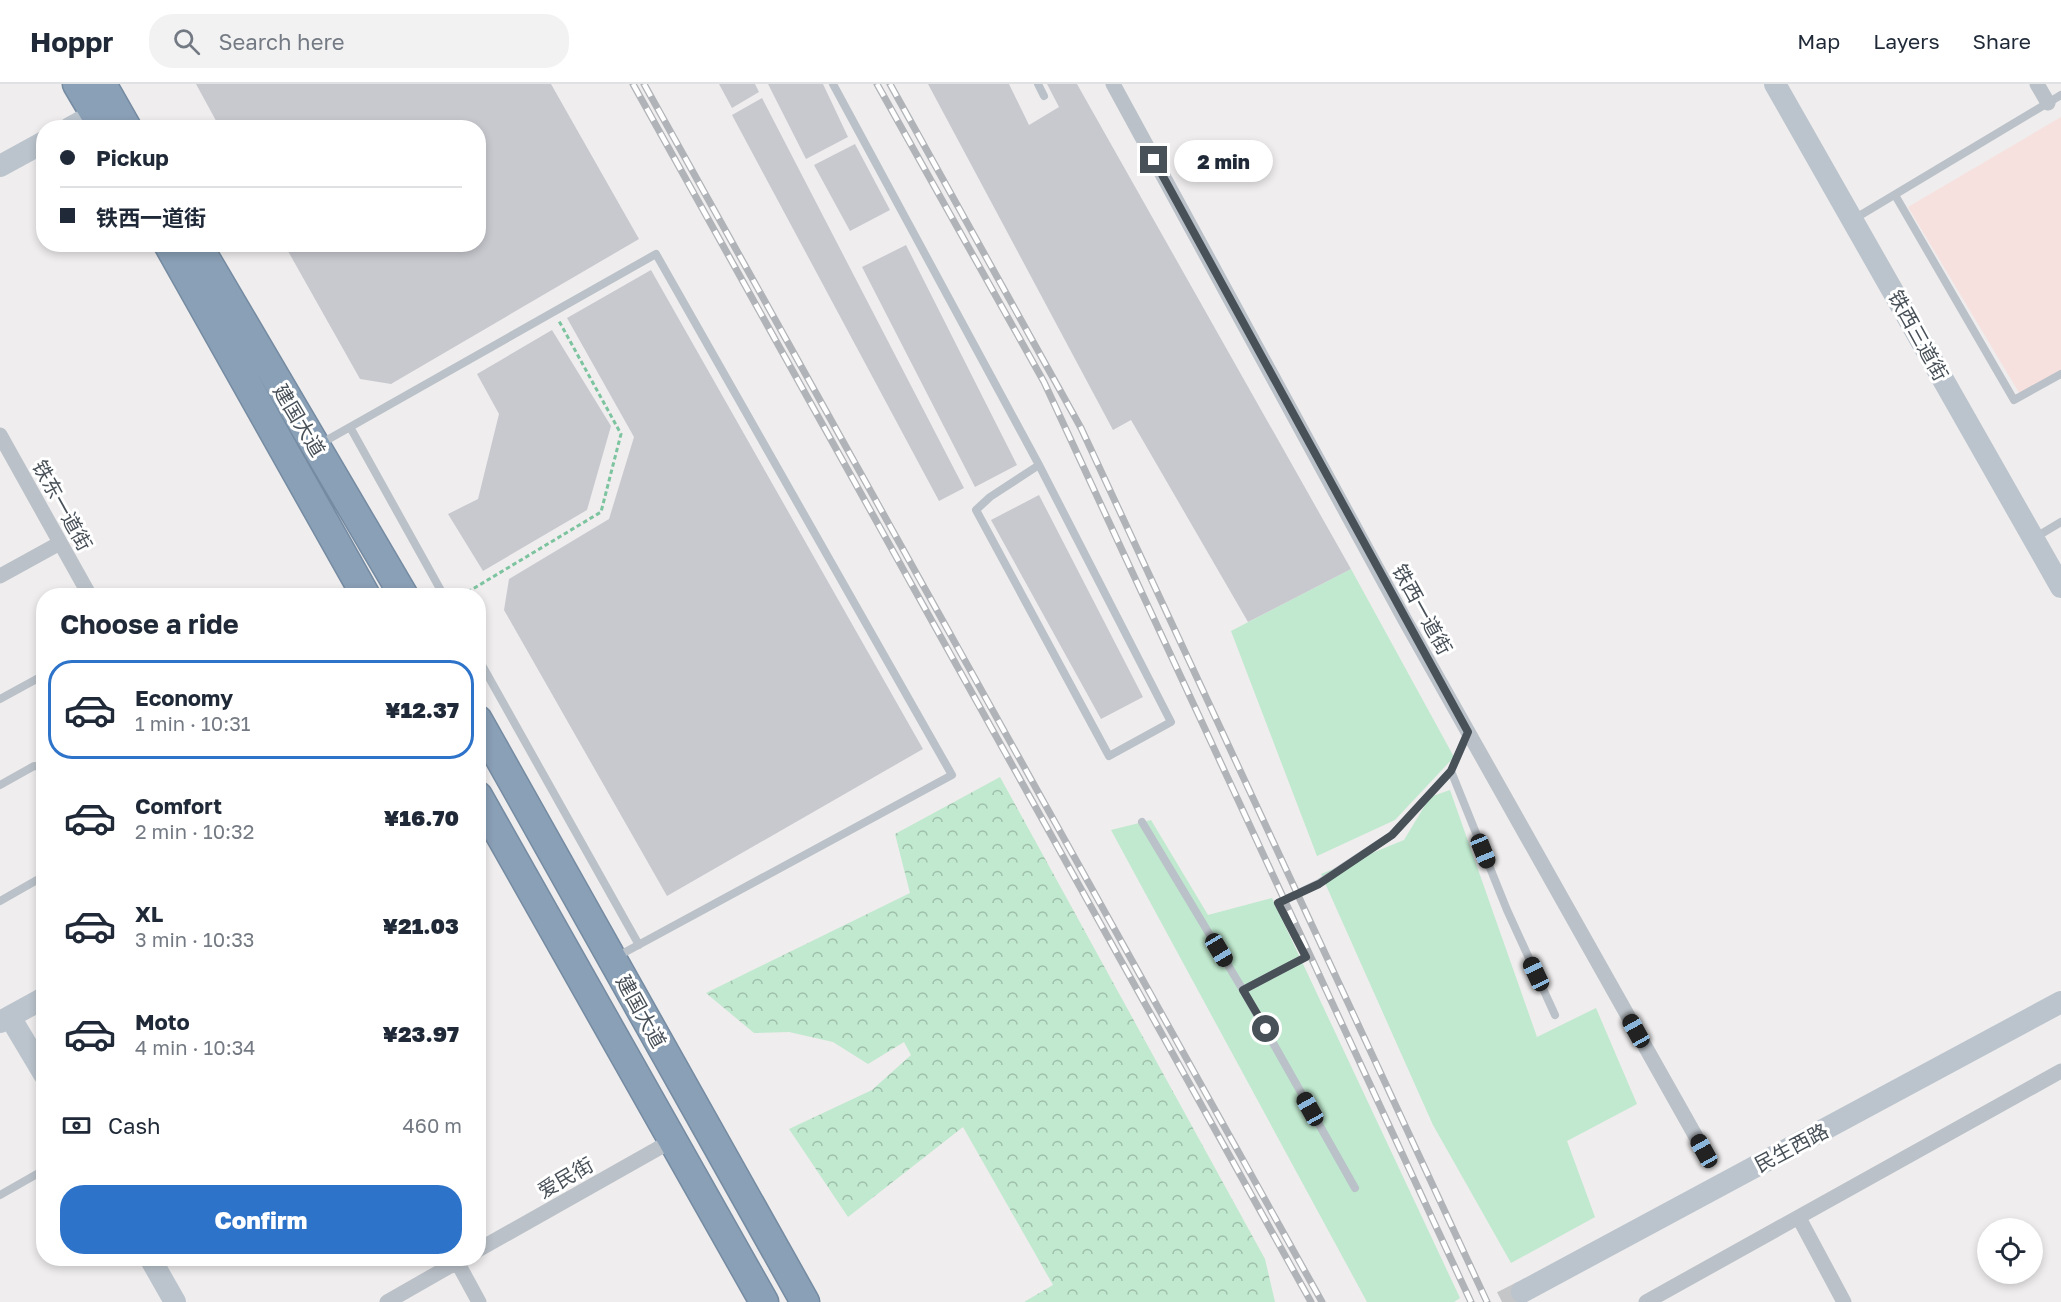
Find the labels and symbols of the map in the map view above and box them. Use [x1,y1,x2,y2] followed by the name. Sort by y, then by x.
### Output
[1175,139,1274,181] callout: 2 min
[1140,146,1167,173] route end
[1884,285,1954,385] street label: 铁西三道街
[269,380,331,460] street label: 建国大道
[28,455,98,555] street label: 铁东一道街
[1388,559,1458,659] street label: 铁西一道街
[1468,831,1498,871] car
[1202,930,1236,970] car
[1520,954,1552,994] car
[612,970,672,1052] street label: 建国大道
[1619,1011,1653,1051] car
[1252,1015,1279,1042] route start
[1293,1089,1327,1129] car
[1750,1118,1832,1176] street label: 民生西路
[1687,1131,1721,1171] car
[533,1152,597,1202] street label: 爱民街

